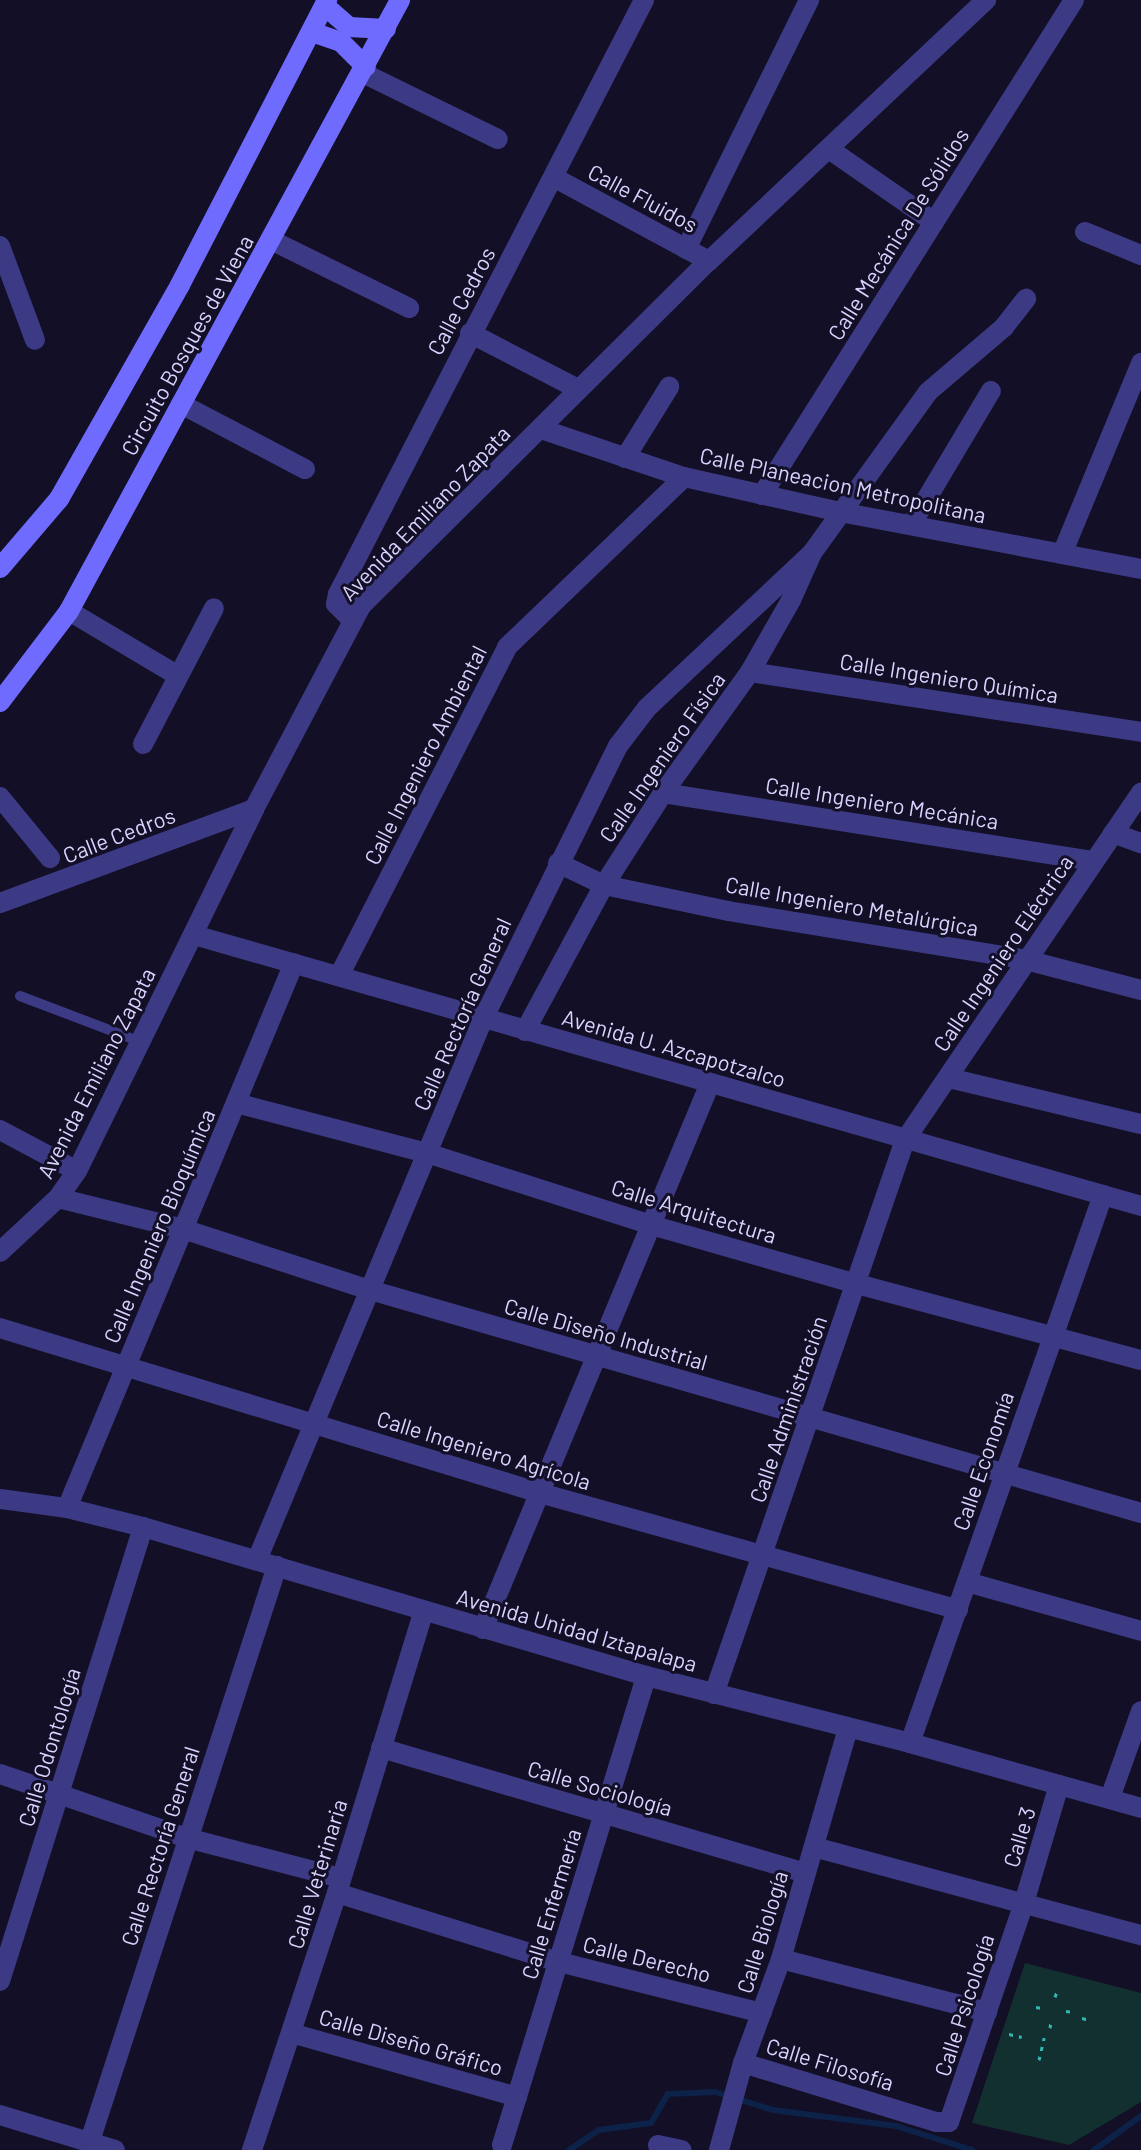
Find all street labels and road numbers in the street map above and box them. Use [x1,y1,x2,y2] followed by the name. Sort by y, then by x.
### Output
[822,123,974,345] street label: Calle Mecánica De Sólidos
[584,158,702,238] street label: Calle Fluidos
[115,230,259,460] street label: Circuito Bosques de Viena
[422,243,500,359] street label: Calle Cedros
[335,420,515,606] street label: Avenida Emiliano Zapata
[697,442,989,528] street label: Calle Planeacion Metropolitana
[358,641,492,869] street label: Calle Ingeniero Ambiental
[838,648,1060,708] street label: Calle Ingeniero Química
[593,667,731,847] street label: Calle Ingeniero Física
[764,772,1000,834] street label: Calle Ingeniero Mecánica
[59,801,179,869] street label: Calle Cedros
[927,850,1079,1056] street label: Calle Ingeniero Eléctrica
[723,871,981,941] street label: Calle Ingeniero Metalúrgica
[408,914,516,1114] street label: Calle Rectoría General
[31,963,161,1183] street label: Avenida Emiliano Zapata
[559,1003,789,1093] street label: Avenida U. Azcapotzalco
[98,1105,220,1347] street label: Calle Ingeniero Bioquímica
[608,1173,780,1249] street label: Calle Arquitectura
[501,1292,711,1376] street label: Calle Diseño Industrial
[744,1312,832,1506] street label: Calle Administración
[947,1388,1019,1534] street label: Calle Economía
[374,1405,594,1495] street label: Calle Ingeniero Agrícola
[454,1583,700,1677] street label: Avenida Unidad Iztapalapa
[12,1664,86,1830] street label: Calle Odontología
[115,1743,205,1949] street label: Calle Rectoría General
[525,1755,675,1821] street label: Calle Sociología
[282,1796,352,1952] street label: Calle Veterinaria
[997,1803,1041,1871] street label: Calle 3
[516,1826,586,1982] street label: Calle Enfermería
[731,1868,793,1996] street label: Calle Biología
[580,1930,714,1988] street label: Calle Derecho
[929,1931,999,2079] street label: Calle Psicología
[316,2003,506,2081] street label: Calle Diseño Gráfico
[763,2032,897,2096] street label: Calle Filosofía

